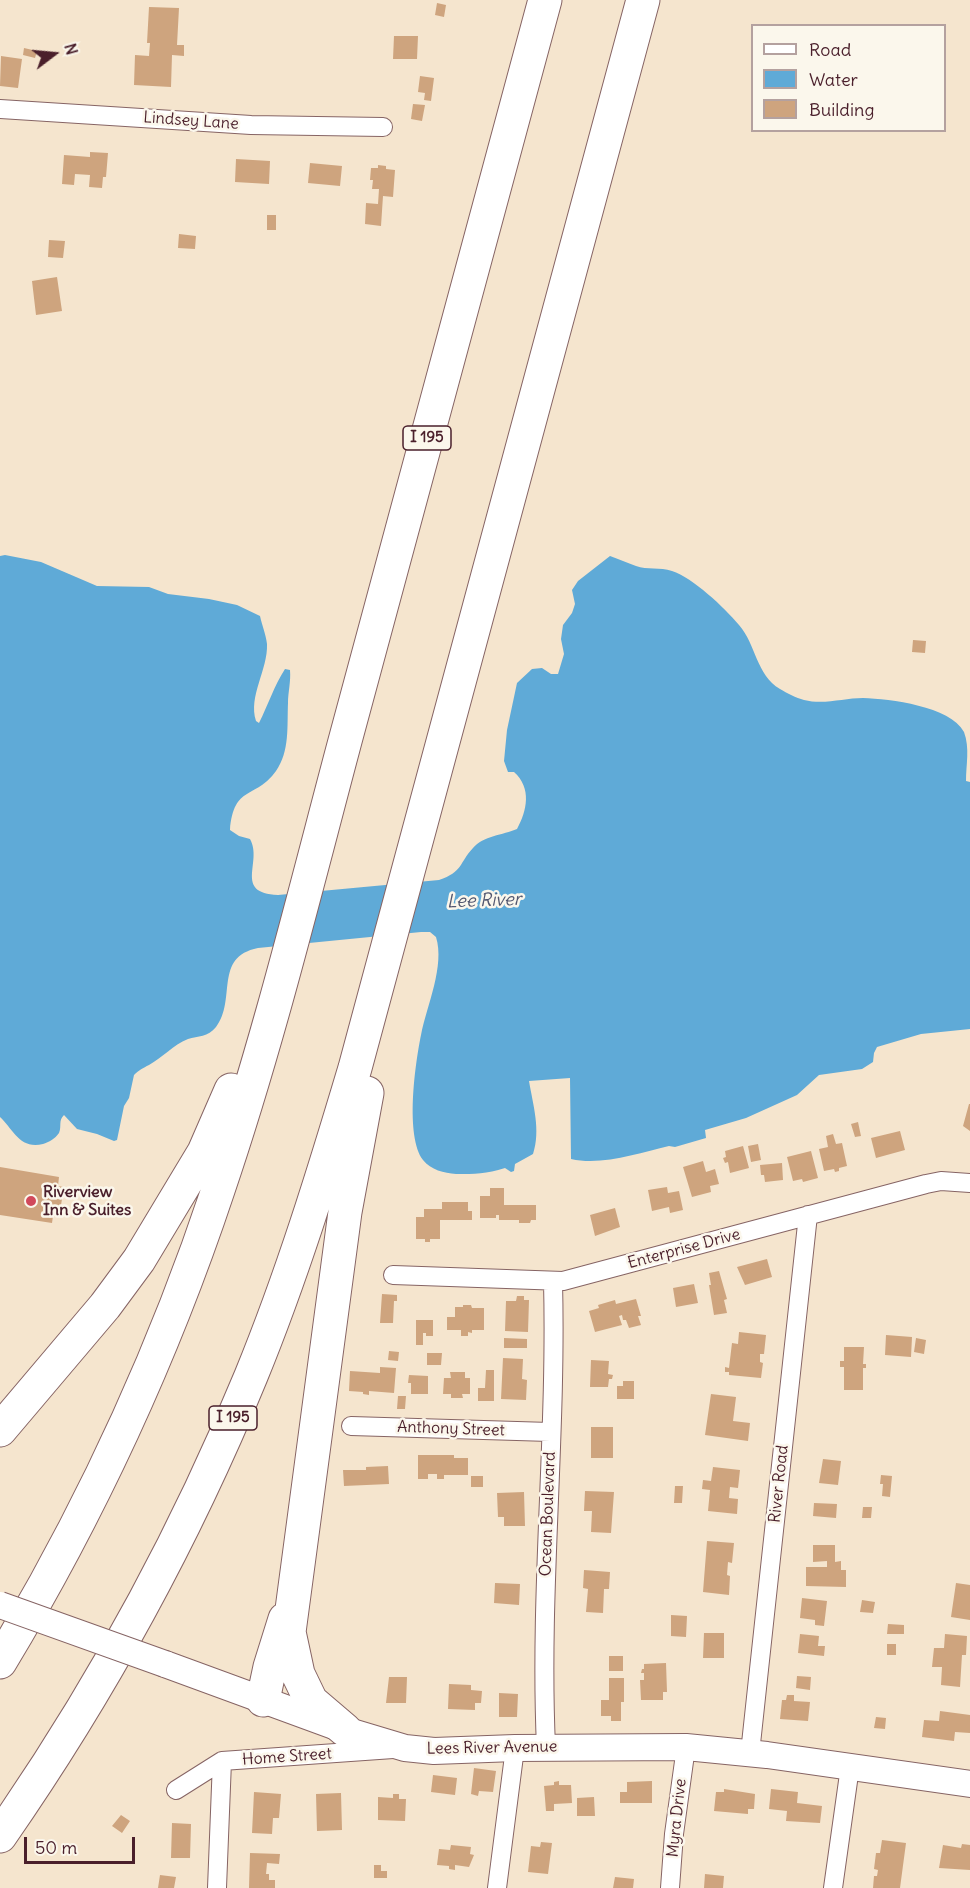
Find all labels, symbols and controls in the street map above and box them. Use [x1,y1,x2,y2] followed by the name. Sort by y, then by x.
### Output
[24,24,84,84] north arrow
[751,24,946,132] legend
[809,38,851,61] text: Road
[60,41,82,57] text: N
[809,68,858,91] text: Water
[809,98,874,121] text: Building
[143,108,239,134] street label: Lindsey Lane
[403,426,451,450] road number: I 195
[447,889,521,913] water label: Lee River
[43,1182,131,1220] place label: Riverview Inn & Suites
[24,1194,38,1208] marker: Riverview Inn & Suites
[626,1225,742,1273] street label: Enterprise Drive
[209,1406,257,1430] road number: I 195
[397,1418,505,1440] street label: Anthony Street
[765,1444,793,1524] street label: River Road
[536,1451,560,1577] street label: Ocean Boulevard
[427,1737,557,1759] street label: Lees River Avenue
[242,1744,332,1770] street label: Home Street
[663,1778,691,1858] street label: Myra Drive
[27,1825,138,1863] scale bar
[35,1836,77,1859] text: 50 m

